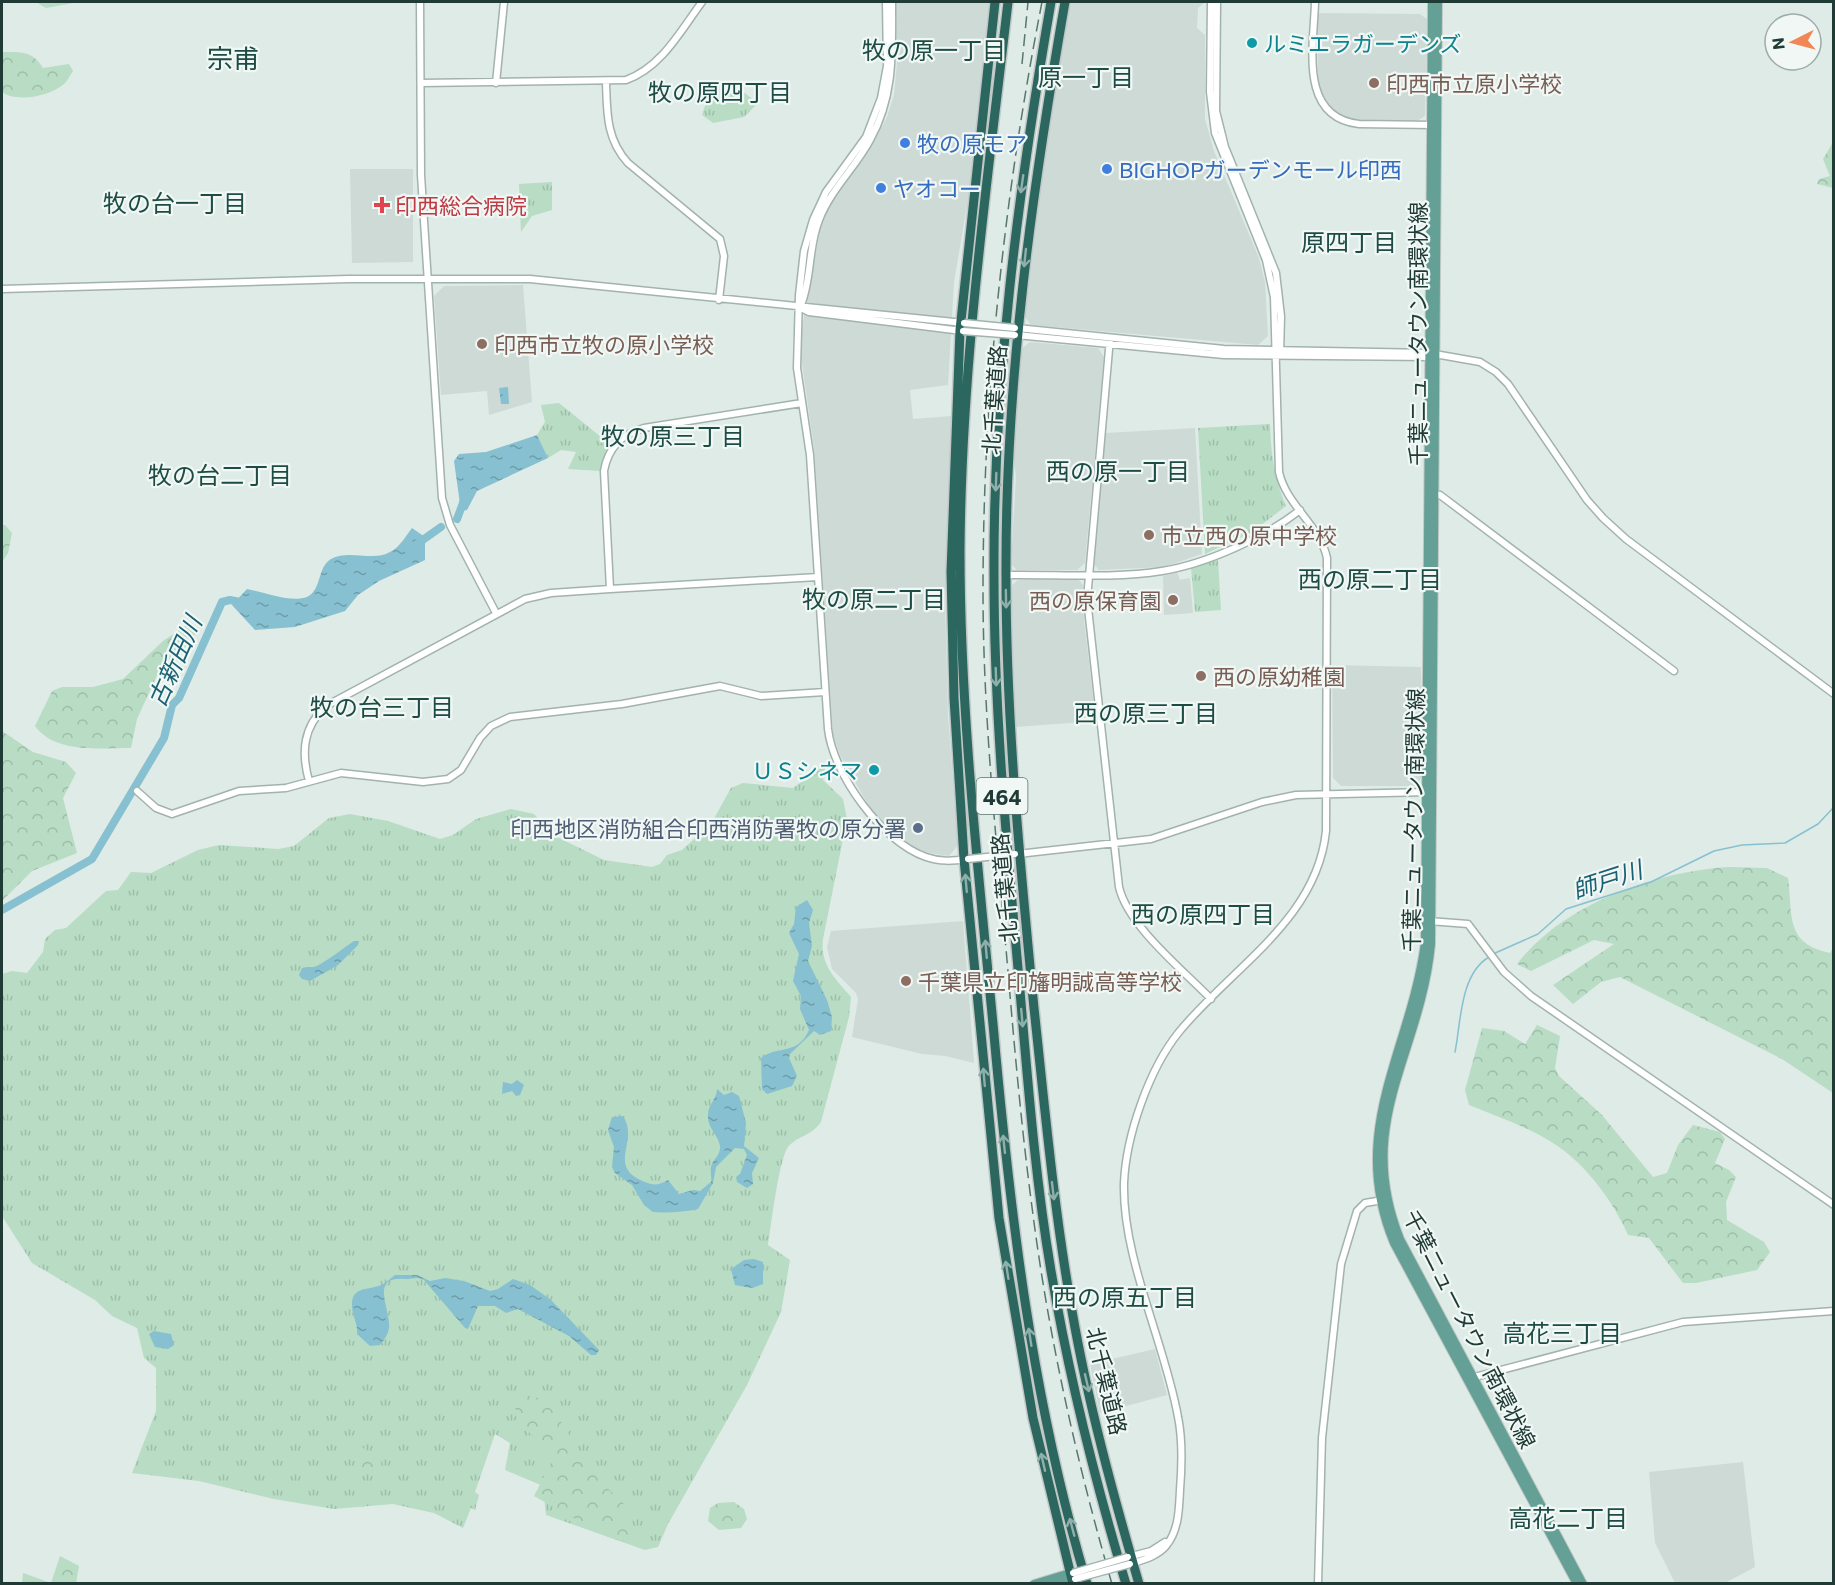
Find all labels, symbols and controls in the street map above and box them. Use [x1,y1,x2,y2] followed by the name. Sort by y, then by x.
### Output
[1763,12,1823,72] north arrow
[1264,30,1462,57] place label: ルミエラガーデンズ
[862,35,1006,64] district label: 牧の原一丁目
[1245,36,1259,50] marker: ルミエラガーデンズ
[1768,37,1788,51] text: N
[207,42,259,73] district label: 宗甫
[1038,62,1134,91] district label: 原一丁目
[1386,70,1562,97] place label: 印西市立原小学校
[1367,76,1381,90] marker: 印西市立原小学校
[648,77,792,106] district label: 牧の原四丁目
[917,130,1027,157] place label: 牧の原モア
[898,136,912,150] marker: 牧の原モア
[1119,156,1402,183] place label: BIGHOPガーデンモール印西
[1100,162,1114,176] marker: BIGHOPガーデンモール印西
[1016,173,1027,193] one-way arrow
[893,175,981,202] place label: ヤオコー
[874,181,888,195] marker: ヤオコー
[103,188,247,217] district label: 牧の台一丁目
[395,192,527,219] place label: 印西総合病院
[373,196,391,214] marker: 印西総合病院
[1404,202,1431,466] street label: 千葉ニュータウン南環状線
[1301,227,1397,256] district label: 原四丁目
[1019,248,1030,268] one-way arrow
[494,331,714,358] place label: 印西市立牧の原小学校
[475,337,489,351] marker: 印西市立牧の原小学校
[977,344,1011,456] street label: 北千葉道路
[601,421,745,450] district label: 牧の原三丁目
[1046,456,1190,485] district label: 西の原一丁目
[148,460,292,489] district label: 牧の台二丁目
[990,472,1001,492] one-way arrow
[1161,522,1337,549] place label: 市立西の原中学校
[1142,528,1156,542] marker: 市立西の原中学校
[1298,564,1442,593] district label: 西の原二丁目
[802,584,946,613] district label: 牧の原二丁目
[1029,587,1161,614] place label: 西の原保育園
[1000,589,1012,609] one-way arrow
[1166,593,1180,607] marker: 西の原保育園
[141,609,208,711] water label: 古新田川
[1213,663,1345,690] place label: 西の原幼稚園
[990,667,1001,687] one-way arrow
[1194,669,1208,683] marker: 西の原幼稚園
[1397,688,1429,952] street label: 千葉ニュータウン南環状線
[310,692,454,721] district label: 牧の台三丁目
[1074,698,1218,727] district label: 西の原三丁目
[752,757,862,784] place label: ＵＳシネマ
[867,763,881,777] marker: ＵＳシネマ
[976,778,1028,814] road number: 464
[510,815,906,842] place label: 印西地区消防組合印西消防署牧の原分署
[911,821,925,835] marker: 印西地区消防組合印西消防署牧の原分署
[986,832,1022,944] street label: 北千葉道路
[1568,853,1649,904] water label: 師戸川
[960,873,971,893] one-way arrow
[1131,899,1275,928] district label: 西の原四丁目
[980,940,991,960] one-way arrow
[918,968,1182,995] place label: 千葉県立印旛明誠高等学校
[899,974,913,988] marker: 千葉県立印旛明誠高等学校
[1017,1008,1028,1028] one-way arrow
[978,1067,989,1087] one-way arrow
[998,1134,1009,1154] one-way arrow
[1048,1181,1059,1201] one-way arrow
[1398,1205,1542,1453] street label: 千葉ニュータウン南環状線
[1001,1261,1012,1281] one-way arrow
[1053,1282,1197,1311] district label: 西の原五丁目
[1502,1318,1622,1347] district label: 高花三丁目
[1081,1324,1133,1438] street label: 北千葉道路
[1024,1327,1035,1347] one-way arrow
[1081,1373,1093,1392] one-way arrow
[1036,1453,1048,1472] one-way arrow
[1508,1503,1628,1532] district label: 高花二丁目
[1065,1518,1077,1537] one-way arrow

